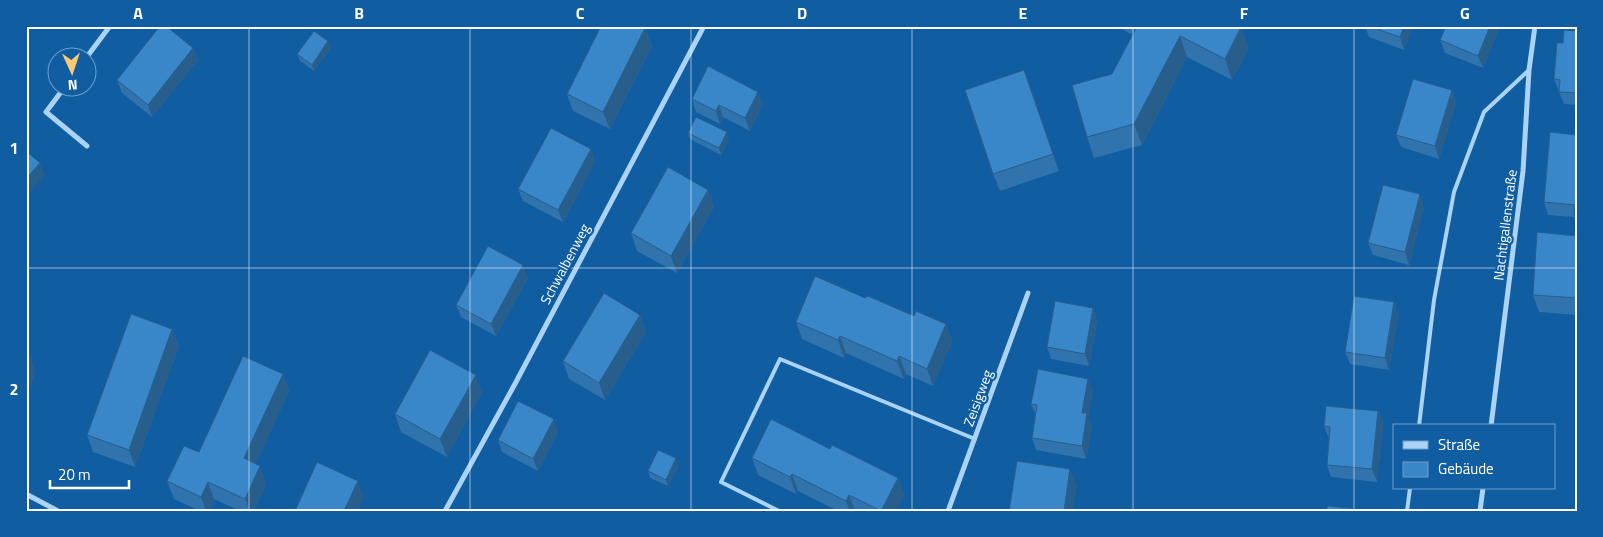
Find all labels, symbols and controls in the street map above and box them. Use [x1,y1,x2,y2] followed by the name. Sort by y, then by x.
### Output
[133,1,143,25] text: A
[354,1,364,25] text: B
[576,1,585,25] text: C
[797,1,807,25] text: D
[1019,1,1028,25] text: E
[1240,1,1249,25] text: F
[1460,1,1470,25] text: G
[48,48,98,98] north arrow
[67,75,78,96] text: N
[10,136,18,160] text: 1
[1487,168,1522,282] street label: Nachtigallenstraße
[534,220,595,308] street label: Schwalbenweg
[958,366,998,429] street label: Zeisigweg
[10,377,18,401] text: 2
[1393,424,1556,490] legend
[1438,433,1480,456] text: Straße
[50,457,129,489] scale bar
[1438,457,1494,480] text: Gebäude
[58,463,91,486] text: 20 m

